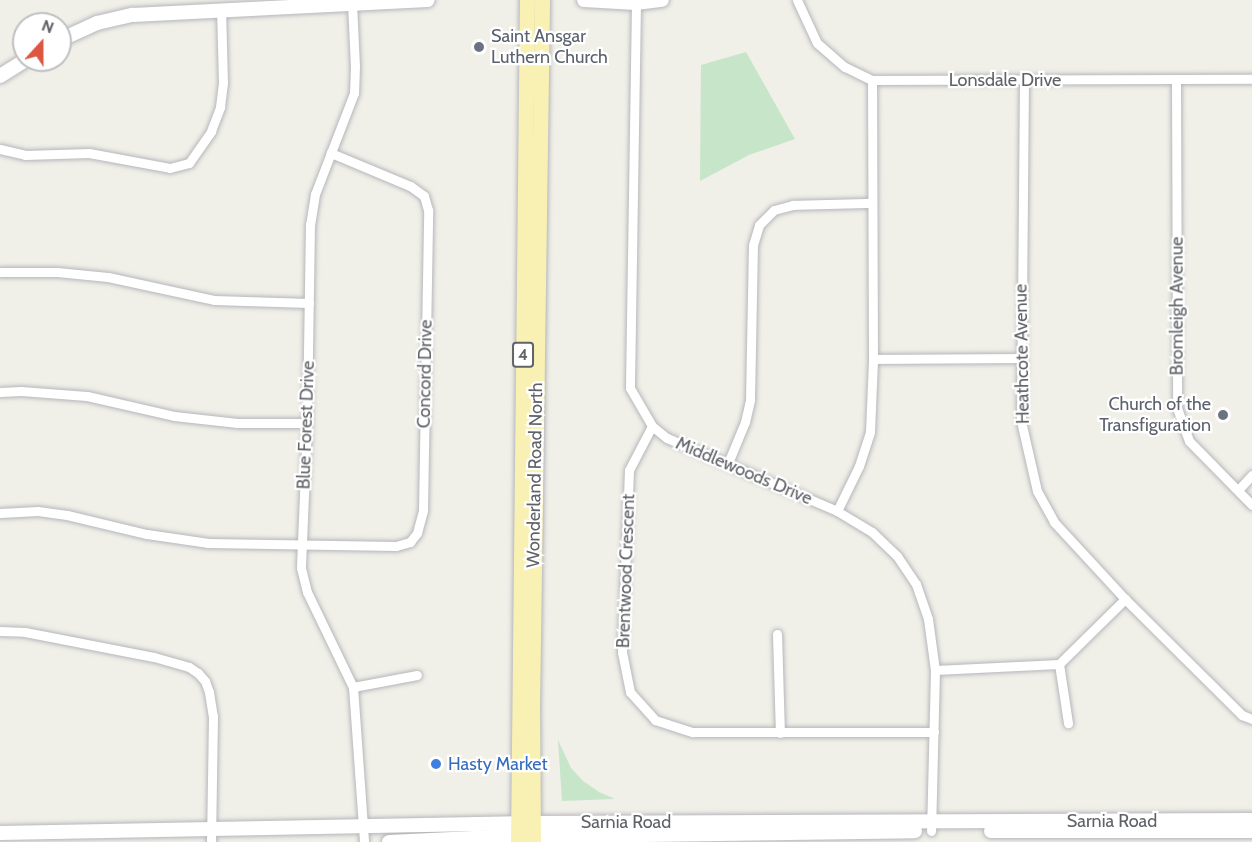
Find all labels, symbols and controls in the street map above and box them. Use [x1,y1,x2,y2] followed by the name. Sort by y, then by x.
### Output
[12,12,72,72] north arrow
[39,16,57,37] text: N
[491,26,608,68] place label: Saint Ansgar Luthern Church
[472,40,486,54] marker: Saint Ansgar Luthern Church
[949,69,1061,91] street label: Lonsdale Drive
[1166,237,1188,375] street label: Bromleigh Avenue
[1010,284,1034,424] street label: Heathcote Avenue
[413,320,437,428] street label: Concord Drive
[511,342,535,368] road number: 4
[293,360,319,490] street label: Blue Forest Drive
[523,382,547,568] street label: Wonderland Road North
[1099,394,1211,436] place label: Church of the Transfiguration
[1216,408,1230,422] marker: Church of the Transfiguration
[672,432,816,510] street label: Middlewoods Drive
[613,493,639,649] street label: Brentwood Crescent
[448,753,548,775] place label: Hasty Market
[429,757,443,771] marker: Hasty Market
[1067,810,1157,832] street label: Sarnia Road
[581,811,671,833] street label: Sarnia Road

